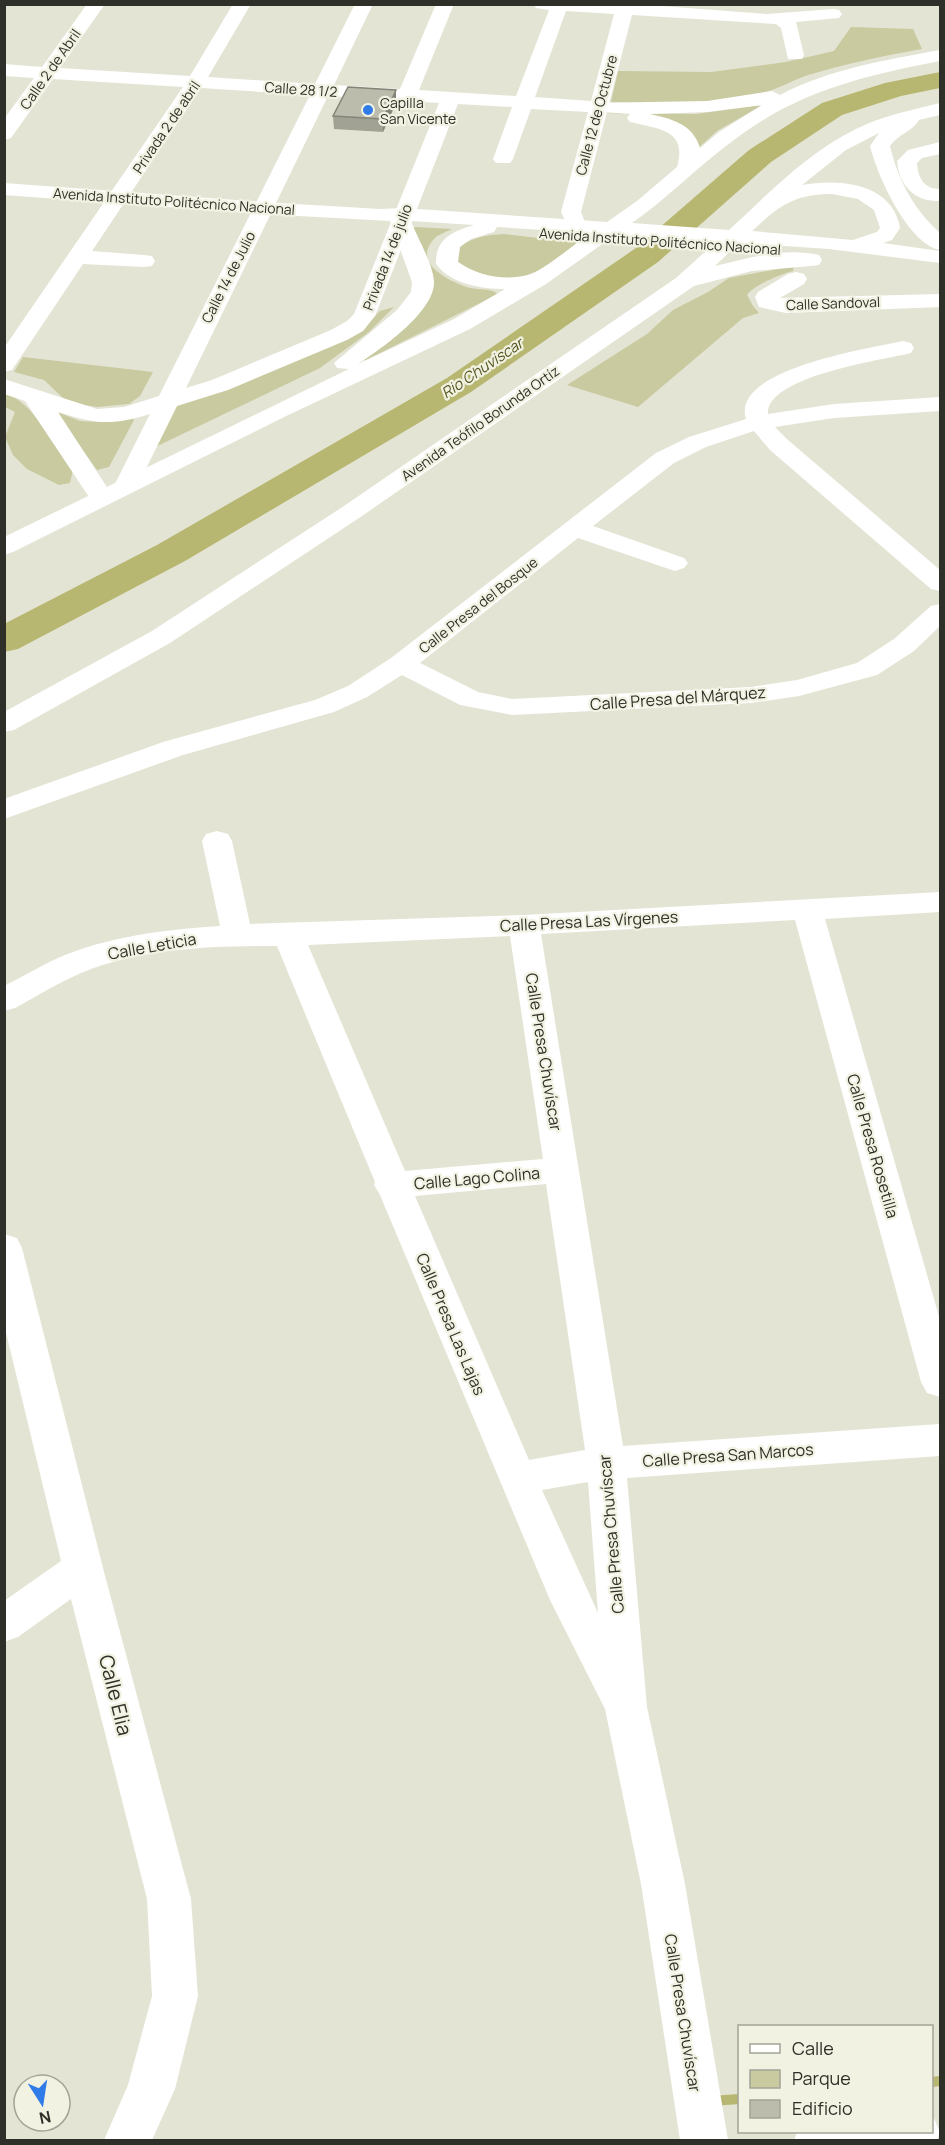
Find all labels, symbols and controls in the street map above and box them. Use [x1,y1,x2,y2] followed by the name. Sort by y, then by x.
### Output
[15,25,85,113] street label: Calle 2 de Abril
[571,53,621,177] street label: Calle 12 de Octubre
[128,77,204,177] street label: Privada 2 de abril
[264,77,338,101] street label: Calle 28 1/2
[380,93,456,128] place label: Capilla San Vicente
[361,103,375,117] marker: Capilla San Vicente
[52,183,296,219] street label: Avenida Instituto Politécnico Nacional
[358,201,416,313] street label: Privada 14 de julio
[538,223,782,259] street label: Avenida Instituto Politécnico Nacional
[197,228,259,326] street label: Calle 14 de Julio
[786,292,880,314] street label: Calle Sandoval
[437,331,529,403] water label: Rio Chuviscar
[397,361,563,485] street label: Avenida Teófilo Borunda Ortíz
[415,552,541,658] street label: Calle Presa del Bosque
[589,681,767,715] street label: Calle Presa del Márquez
[499,905,679,937] street label: Calle Presa Las Vírgenes
[106,927,198,965] street label: Calle Leticia
[521,971,567,1133] street label: Calle Presa Chuvíscar
[842,1071,904,1221] street label: Calle Presa Rosetilla
[413,1162,541,1194] street label: Calle Lago Colina
[411,1250,491,1398] street label: Calle Presa Las Lajas
[642,1438,814,1472] street label: Calle Presa San Marcos
[593,1453,629,1614] street label: Calle Presa Chuvíscar
[93,1652,139,1738] street label: Calle Elia
[660,1932,706,2094] street label: Calle Presa Chuvíscar
[738,2025,933,2133] legend
[792,2036,834,2060] text: Calle
[792,2066,851,2090] text: Parque
[12,2073,72,2133] north arrow
[792,2096,853,2120] text: Edificio
[37,2106,53,2130] text: N

